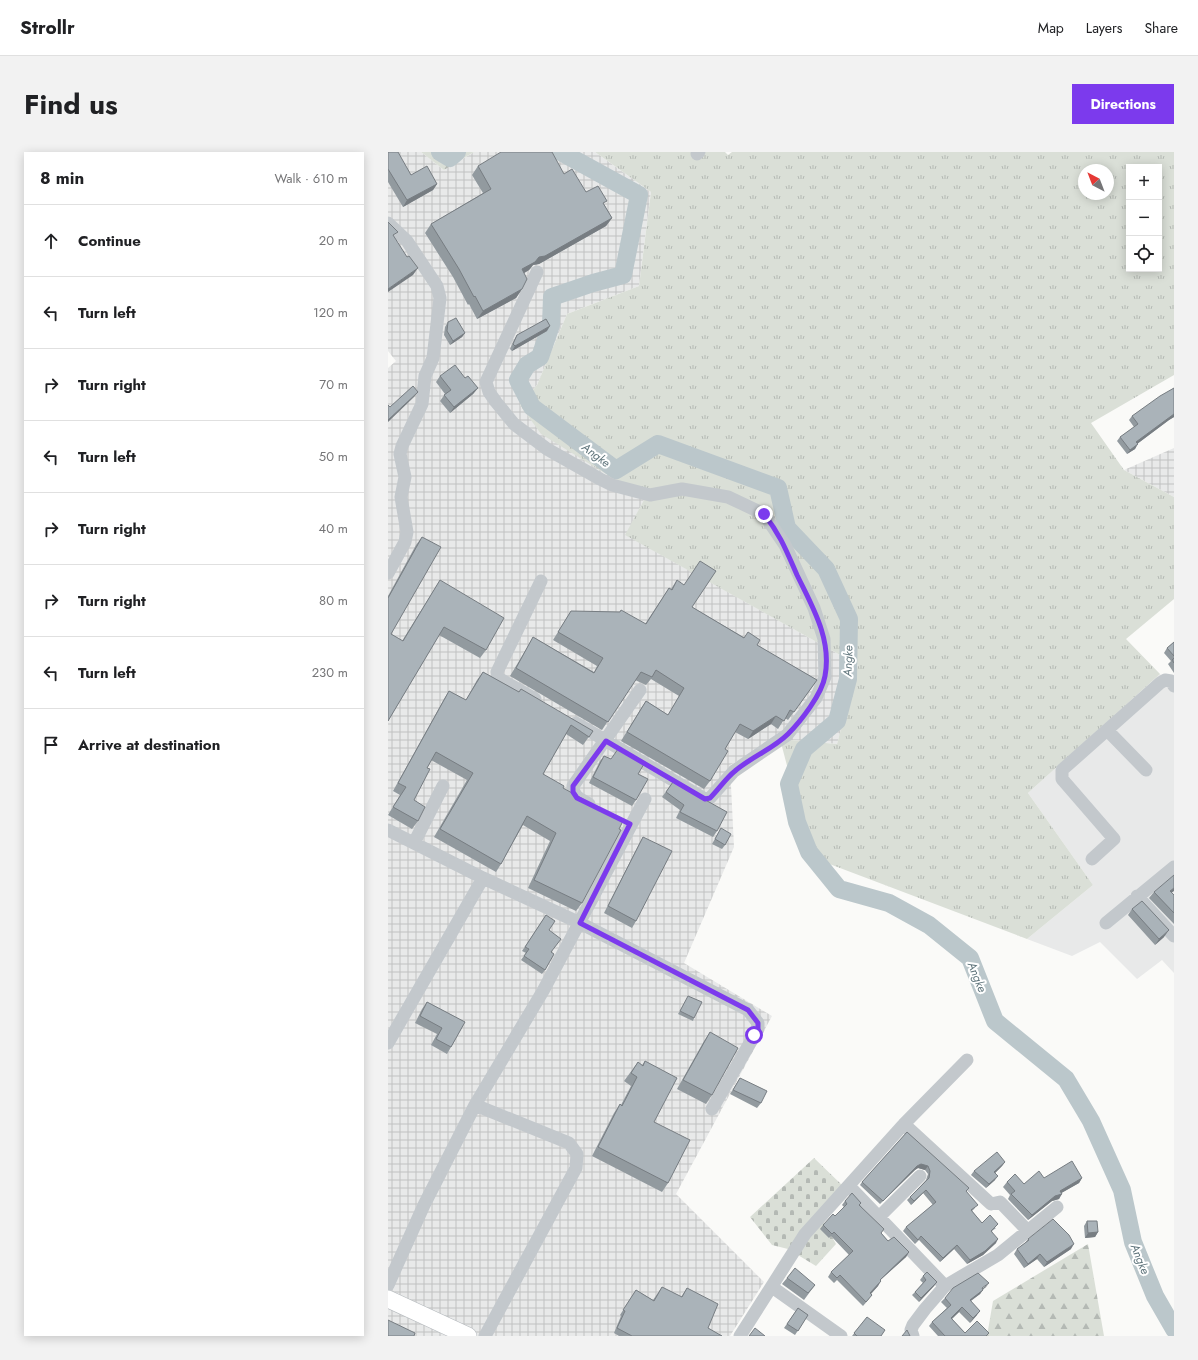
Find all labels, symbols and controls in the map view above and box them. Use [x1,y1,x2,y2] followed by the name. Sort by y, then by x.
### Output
[20,14,75,41] text: Strollr
[1038,18,1064,38] text: Map
[1086,18,1122,38] text: Layers
[1144,18,1178,38] text: Share
[24,84,118,125] text: Find us
[1072,84,1174,124] button: Directions
[1078,164,1114,200] north arrow
[1126,164,1162,272] map controls
[1126,164,1162,200] button: +
[40,166,84,190] text: 8 min
[275,169,348,188] text: Walk · 610 m
[1126,200,1162,236] button: −
[40,230,62,252] icon: ahead
[78,230,141,252] text: Continue
[319,231,348,250] text: 20 m
[1126,236,1162,272] button: locate
[40,302,62,324] icon: left
[78,302,136,324] text: Turn left
[313,303,348,322] text: 120 m
[40,374,62,396] icon: right
[78,374,146,396] text: Turn right
[319,375,348,394] text: 70 m
[577,438,614,472] water label: Angke
[40,446,62,468] icon: left
[78,446,136,468] text: Turn left
[319,447,348,466] text: 50 m
[755,505,773,523] route end
[40,518,62,540] icon: right
[78,518,146,540] text: Turn right
[319,519,348,538] text: 40 m
[40,590,62,612] icon: right
[78,590,146,612] text: Turn right
[319,591,348,610] text: 80 m
[838,645,858,678] water label: Angke
[40,662,62,684] icon: left
[78,662,136,684] text: Turn left
[312,663,348,682] text: 230 m
[40,734,62,756] icon: arrive
[78,734,220,756] text: Arrive at destination
[962,958,991,995] water label: Angke
[745,1026,763,1044] route start
[1125,1240,1154,1277] water label: Angke

